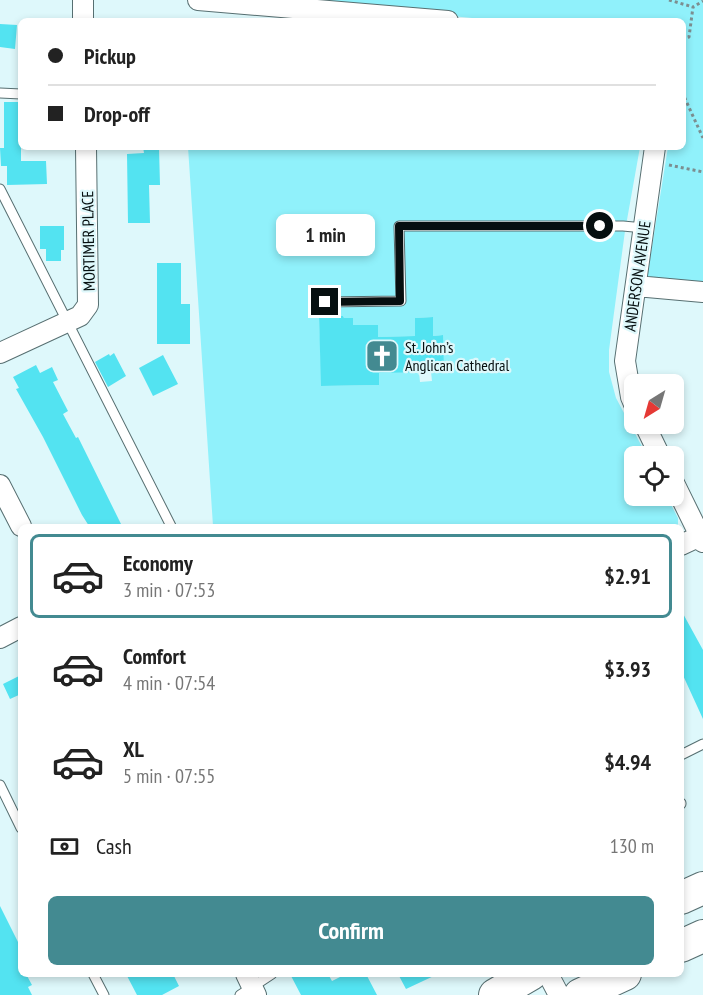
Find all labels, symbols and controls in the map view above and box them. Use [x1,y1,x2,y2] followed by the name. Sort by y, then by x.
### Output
[84,42,136,70] text: Pickup
[84,100,150,128] text: Drop-off
[77,191,99,291] street label: MORTIMER PLACE
[586,212,613,239] route start
[276,215,374,257] callout: 1 min
[619,219,655,333] street label: ANDERSON AVENUE
[305,222,346,248] text: 1 min
[311,288,338,315] route end
[405,337,509,375] place label: St. John’s Anglican Cathedral
[364,338,400,374] church icon: St. John’s Anglican Cathedral
[624,374,684,434] north arrow
[624,374,684,506] map controls
[624,446,684,506] button: locate
[51,549,105,603] icon: car
[123,549,193,577] text: Economy
[604,562,651,590] text: $2.91
[123,577,215,603] text: 3 min · 07:53
[51,642,105,696] icon: car
[123,642,186,670] text: Comfort
[604,655,651,683] text: $3.93
[123,670,215,696] text: 4 min · 07:54
[51,735,105,789] icon: car
[123,735,144,763] text: XL
[604,748,651,776] text: $4.94
[123,763,215,789] text: 5 min · 07:55
[48,830,81,863] icon: cash
[96,832,132,860] text: Cash
[610,833,654,859] text: 130 m
[48,896,654,965] button: Confirm

